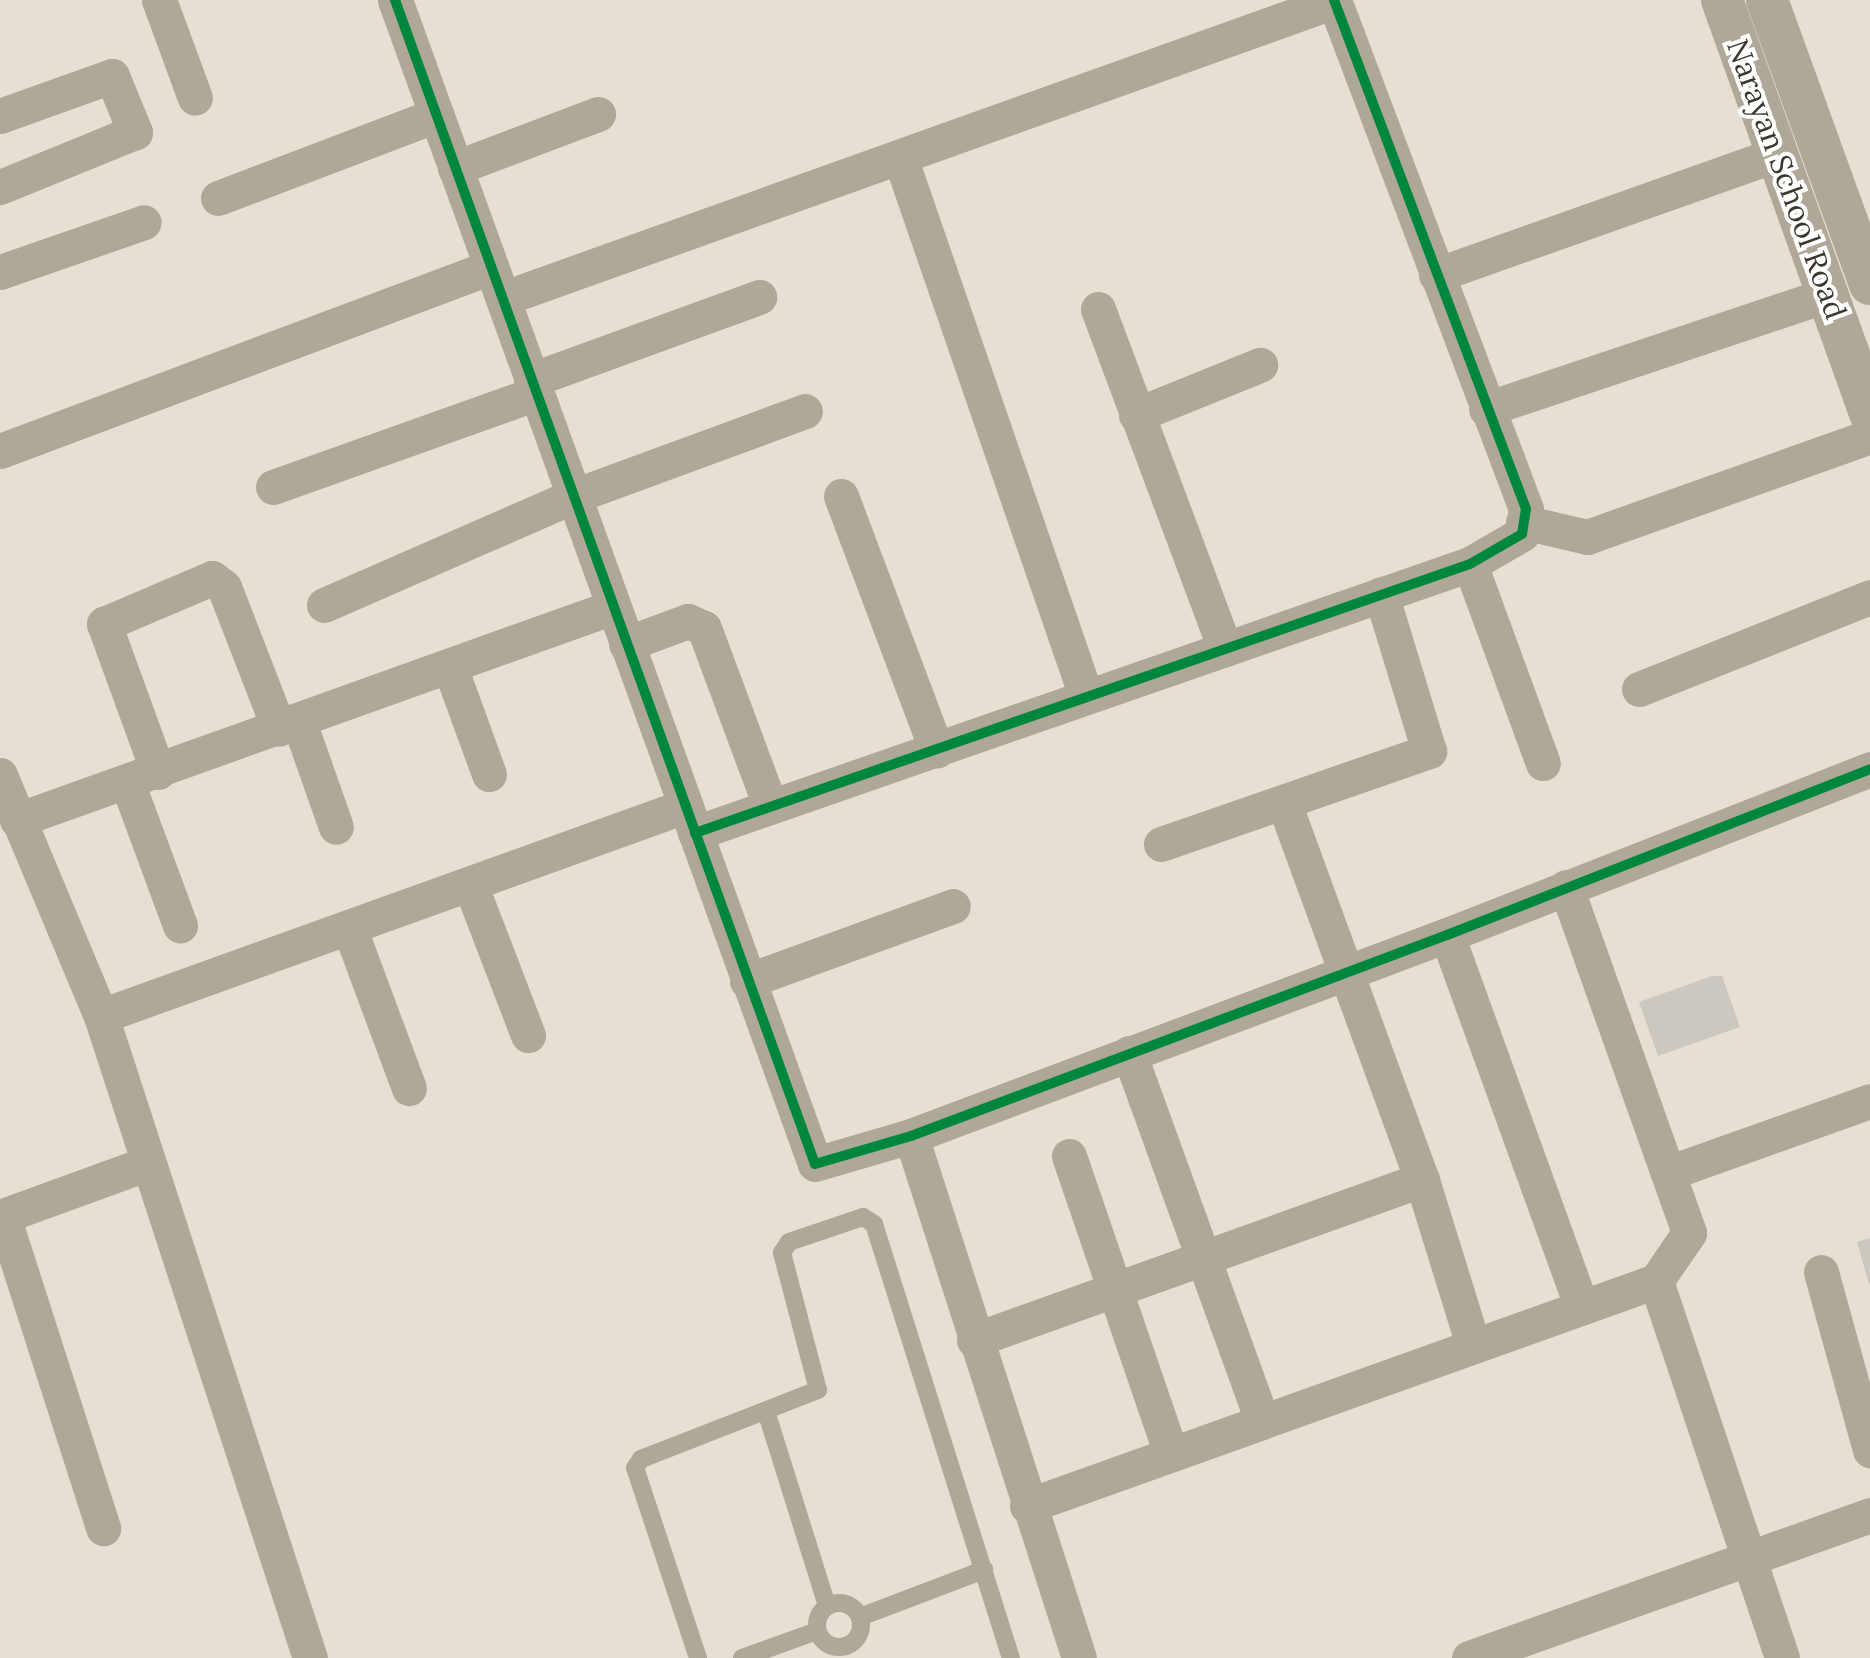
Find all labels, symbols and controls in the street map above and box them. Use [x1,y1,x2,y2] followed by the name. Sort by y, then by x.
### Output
[1720,34,1854,324] street label: Narayan School Road

